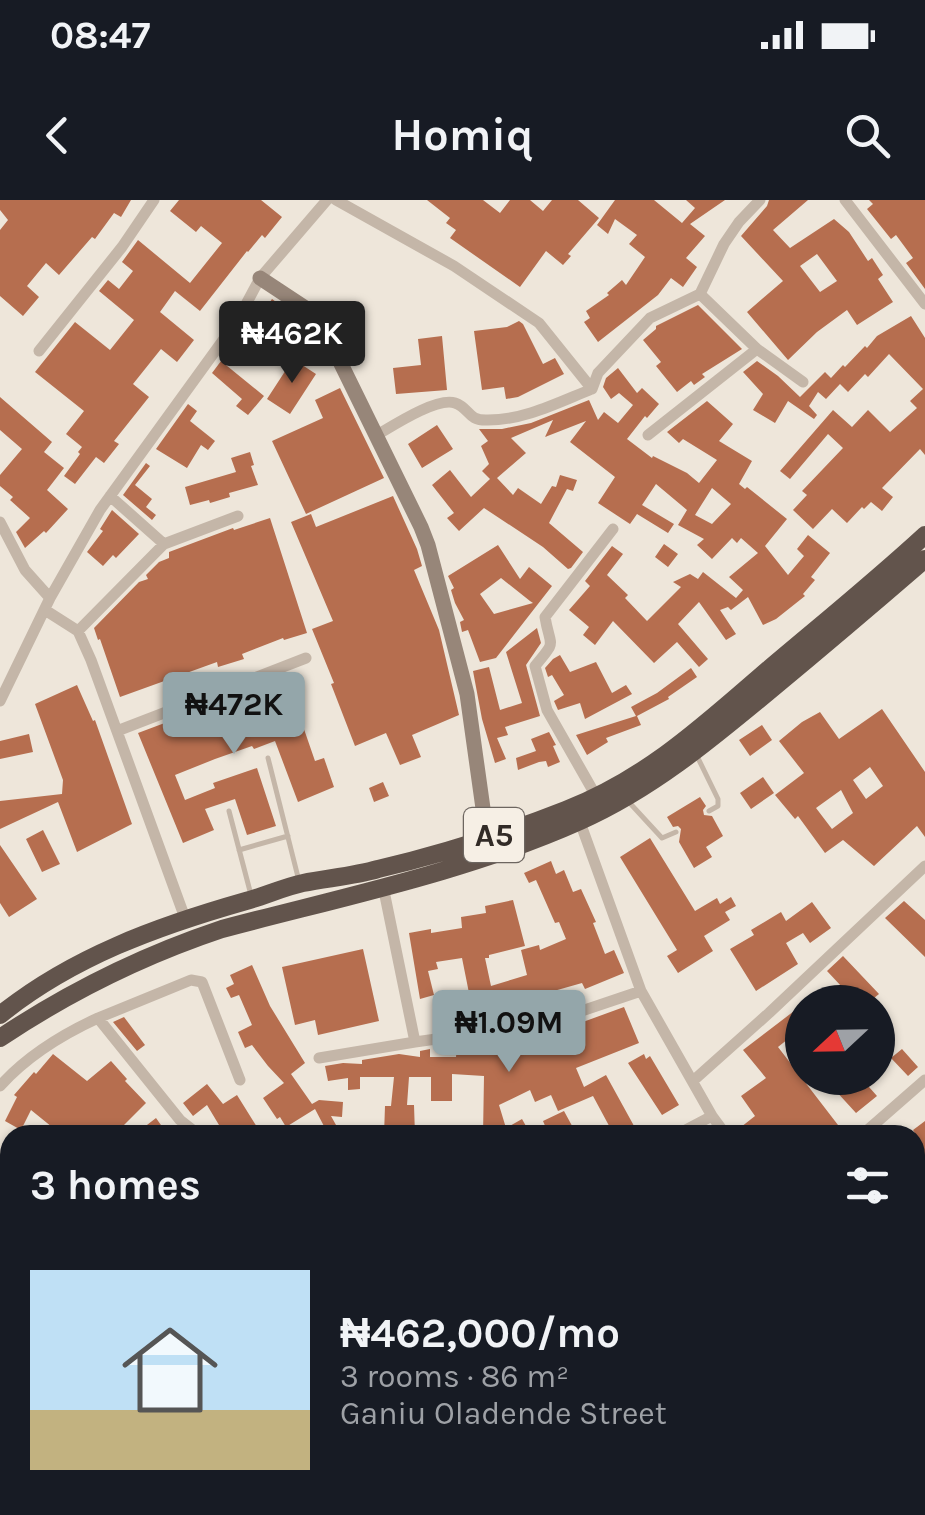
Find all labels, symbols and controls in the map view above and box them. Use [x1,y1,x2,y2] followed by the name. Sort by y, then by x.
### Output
[50,13,150,58] text: 08:47
[30,108,85,163] icon: back
[840,108,895,163] icon: search
[391,109,534,161] text: Homiq
[222,301,362,386] pin: ₦462K
[241,315,343,352] text: ₦462K
[164,672,304,757] pin: ₦472K
[185,686,283,723] text: ₦472K
[464,808,524,862] road number: A5
[785,985,895,1095] north arrow
[785,985,895,1095] map controls
[428,990,590,1075] pin: ₦1.09M
[454,1004,564,1041] text: ₦1.09M
[840,1158,895,1213] icon: filters
[30,1160,201,1210] text: 3 homes
[340,1308,620,1358] text: ₦462,000/mo
[110,1310,230,1430] icon: home
[340,1358,569,1395] text: 3 rooms · 86 m²
[340,1395,667,1432] text: Ganiu Oladende Street

